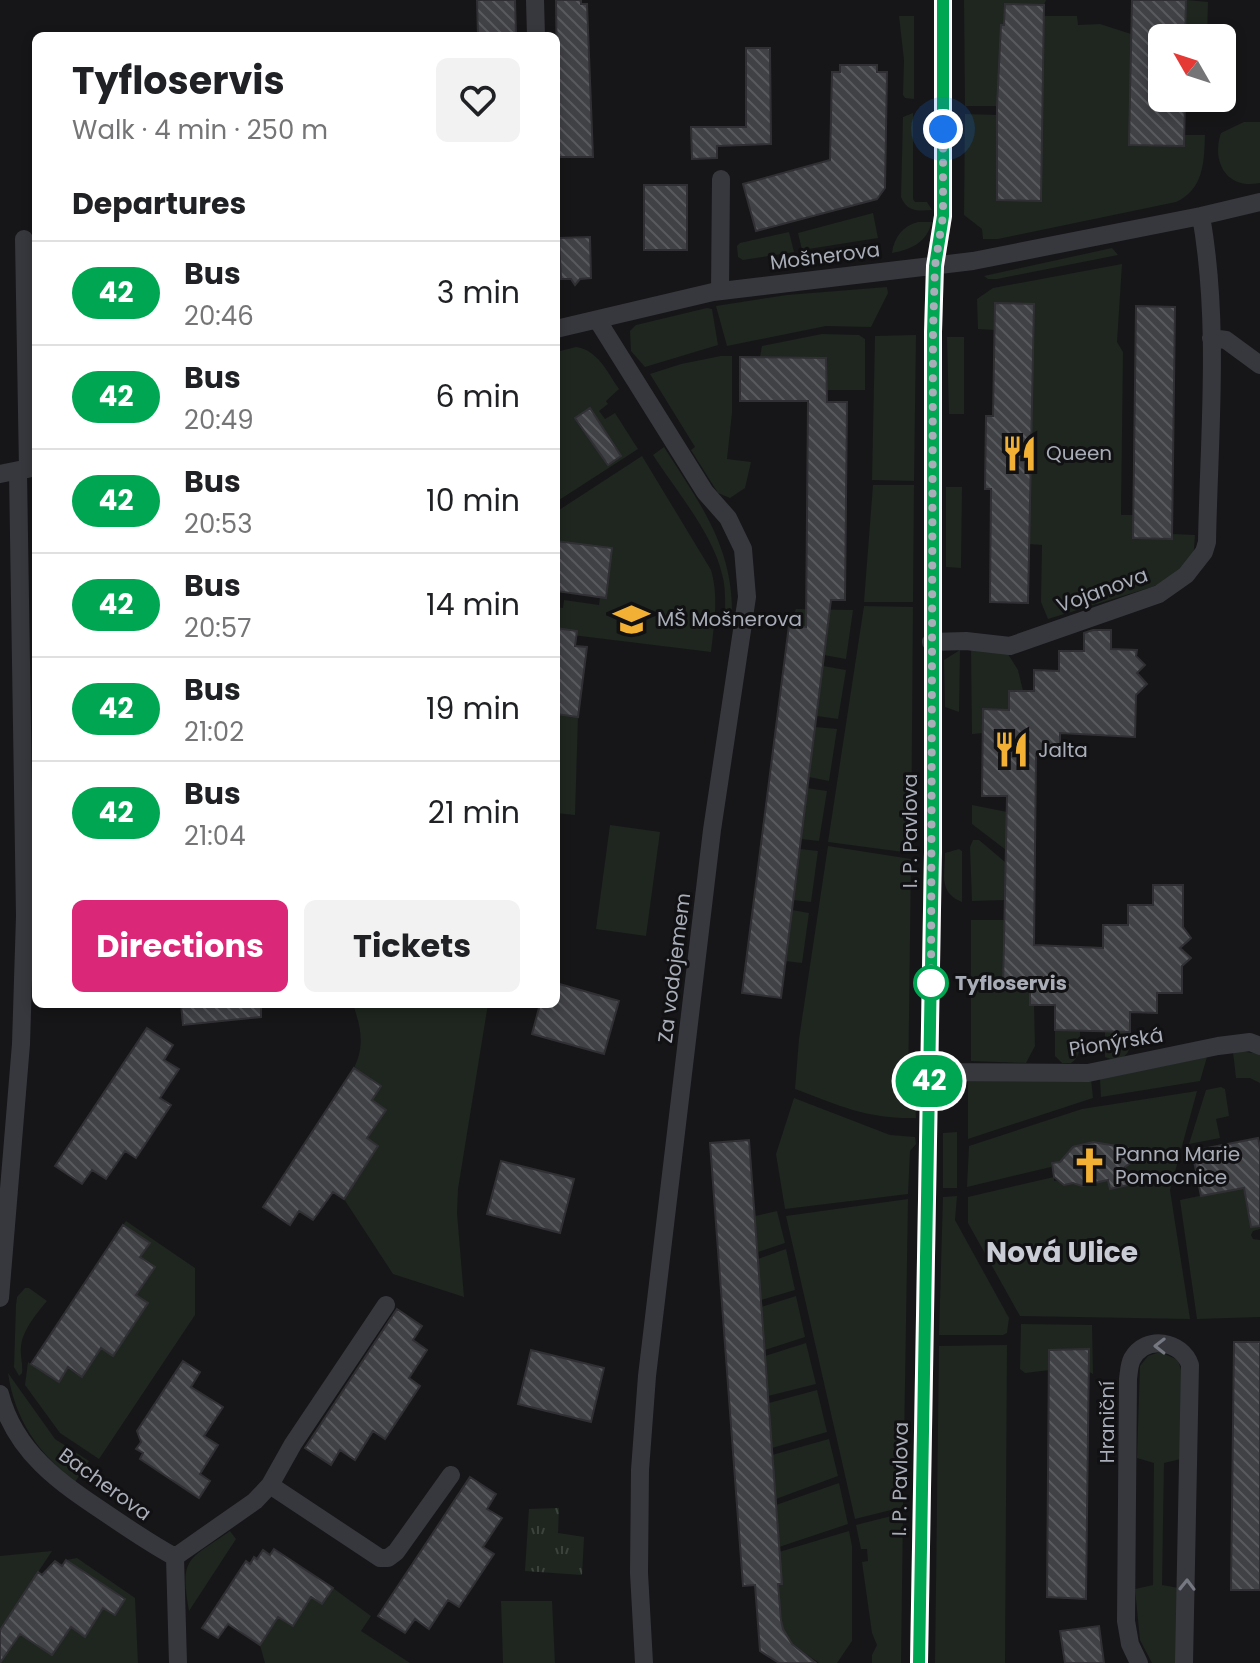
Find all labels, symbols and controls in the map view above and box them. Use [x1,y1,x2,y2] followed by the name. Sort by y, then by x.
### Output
[1148,24,1236,112] north arrow
[1148,24,1236,112] map controls
[72,54,285,107] text: Tyfloservis
[436,58,520,142] button: heart
[923,109,963,149] your location
[72,112,328,148] text: Walk · 4 min · 250 m
[72,182,246,225] text: Departures
[768,235,882,277] street label: Mošnerova
[184,252,241,295] text: Bus
[437,271,520,314] text: 3 min
[99,273,133,312] text: 42
[184,298,254,334] text: 20:46
[184,356,241,399] text: Bus
[435,375,520,418] text: 6 min
[99,377,133,416] text: 42
[184,402,254,438] text: 20:49
[1001,434,1039,472] restaurant icon: Queen
[1046,439,1112,467] place label: Queen
[184,460,241,503] text: Bus
[426,479,520,522] text: 10 min
[99,481,133,520] text: 42
[184,506,252,542] text: 20:53
[1053,561,1151,619] street label: Vojanova
[184,564,241,607] text: Bus
[426,583,520,626] text: 14 min
[99,585,133,624] text: 42
[612,600,650,638] school or university icon: MŠ Mošnerova
[657,605,802,633] place label: MŠ Mošnerova
[184,610,251,646] text: 20:57
[184,668,241,711] text: Bus
[426,687,520,730] text: 19 min
[99,689,133,728] text: 42
[184,714,244,750] text: 21:02
[993,731,1031,769] restaurant icon: Jalta
[1038,736,1088,764] place label: Jalta
[184,772,241,815] text: Bus
[896,774,924,888] street label: I. P. Pavlova
[428,791,520,834] text: 21 min
[99,793,133,832] text: 42
[184,818,246,854] text: 21:04
[651,891,697,1045] street label: Za vodojemem
[72,900,288,992] button: Directions
[304,900,520,992] button: Tickets
[914,966,948,1000] marker: Tyfloservis
[955,969,1067,997] place label: Tyfloservis
[1067,1021,1165,1063] street label: Pionýrská
[893,1055,965,1107] line badge: 42
[912,1061,946,1100] text: 42
[1115,1140,1240,1191] place label: Panna Marie Pomocnice
[1070,1146,1108,1184] church icon: Panna Marie Pomocnice
[986,1233,1138,1272] district label: Nová Ulice
[1154,1337,1166,1355] one-way arrow
[1093,1381,1121,1463] street label: Hraniční
[885,1422,915,1536] street label: I. P. Pavlova
[53,1441,157,1527] street label: Bacherova
[1178,1578,1196,1591] one-way arrow

